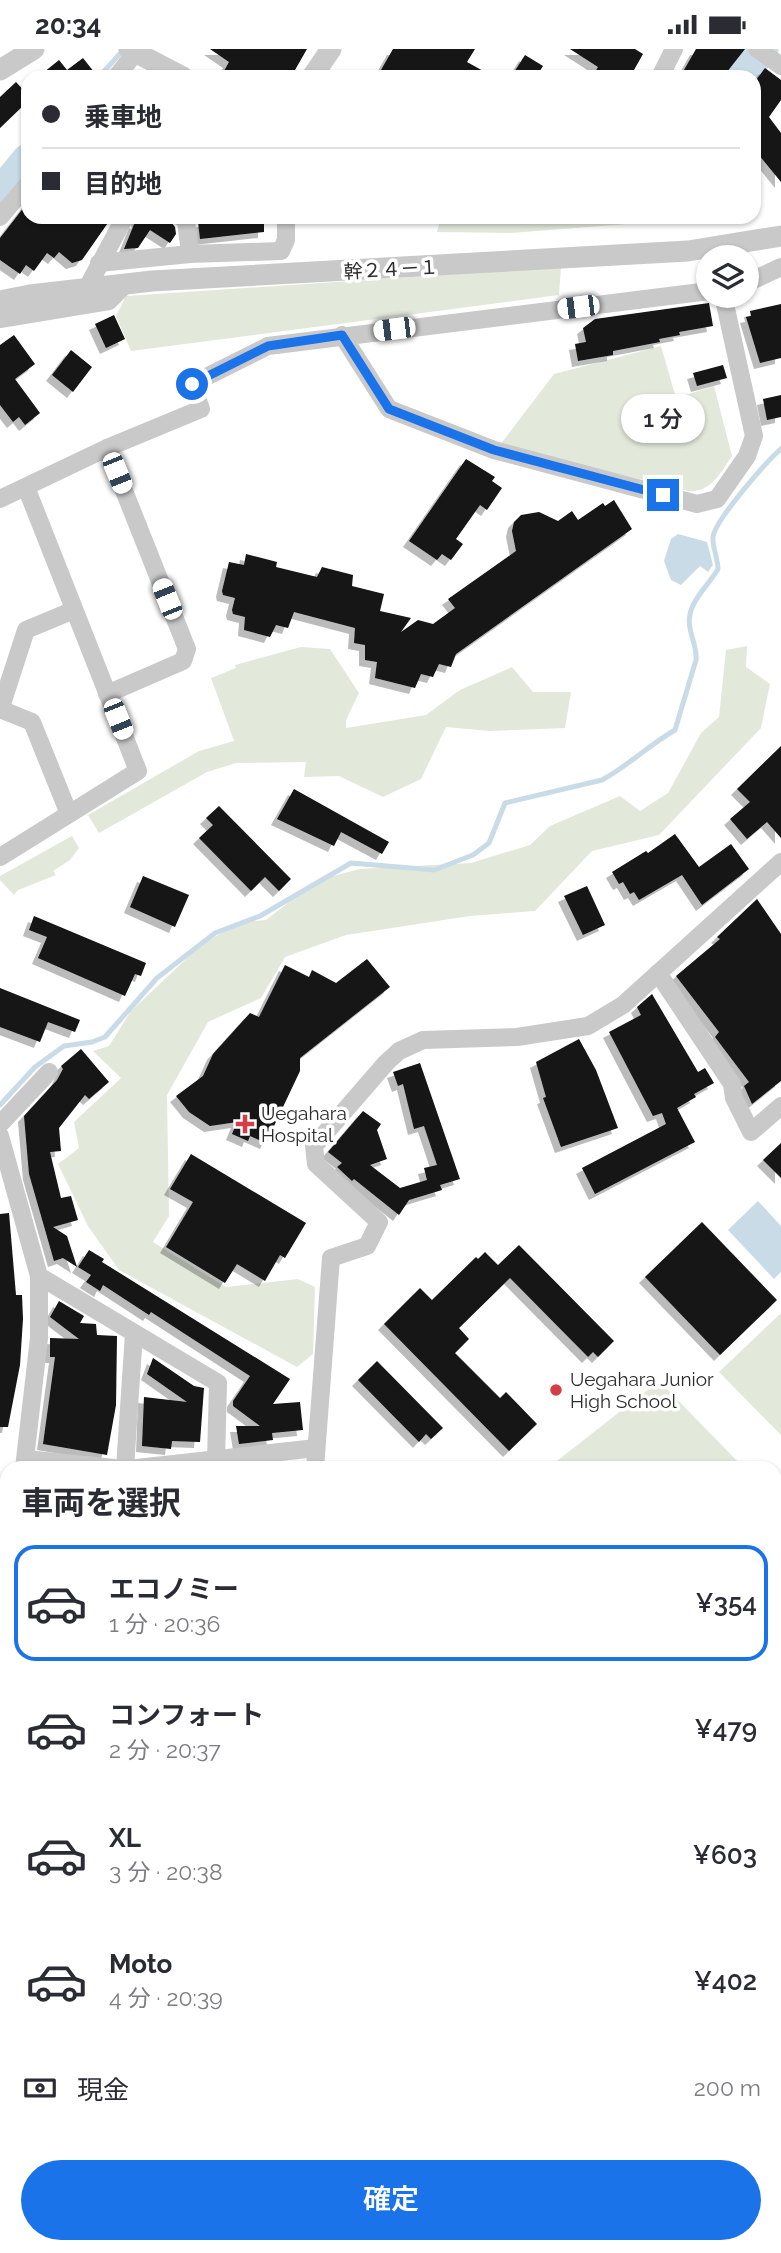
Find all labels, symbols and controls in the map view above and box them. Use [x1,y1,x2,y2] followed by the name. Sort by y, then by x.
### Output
[35,10,101,40] text: 20:34
[84,102,162,132] text: 乗車地
[84,169,162,199] text: 目的地
[696,245,759,308] map controls
[696,245,759,308] button: layers
[343,256,439,282] street label: 幹２４－１
[556,294,601,320] car
[372,316,417,342] car
[176,368,208,400] route start
[621,393,705,443] callout: 1 分
[643,405,683,432] text: 1 分
[100,450,135,496] car
[647,479,679,511] route end
[150,576,185,622] car
[101,696,136,742] car
[261,1102,347,1146] place label: Uegahara Hospital
[235,1114,255,1134] marker: Uegahara Hospital
[570,1368,714,1412] place label: Uegahara Junior High School
[548,1382,564,1398] marker: Uegahara Junior High School
[21,1484,181,1521] text: 車両を選択
[25,1572,88,1635] icon: car
[109,1574,239,1604] text: エコノミー
[696,1588,757,1618] text: ¥354
[109,1610,220,1637] text: 1 分 · 20:36
[25,1698,88,1761] icon: car
[109,1700,264,1730] text: コンフォート
[695,1714,757,1744] text: ¥479
[109,1736,221,1763] text: 2 分 · 20:37
[109,1823,141,1853] text: XL
[25,1824,88,1887] icon: car
[693,1840,757,1870] text: ¥603
[109,1858,223,1885] text: 3 分 · 20:38
[109,1949,172,1979] text: Moto
[25,1950,88,2013] icon: car
[694,1966,757,1996] text: ¥402
[109,1984,223,2011] text: 4 分 · 20:39
[21,2069,59,2107] icon: cash
[694,2074,761,2101] text: 200 m
[77,2075,129,2105] text: 現金
[21,2160,761,2240] button: 確定

